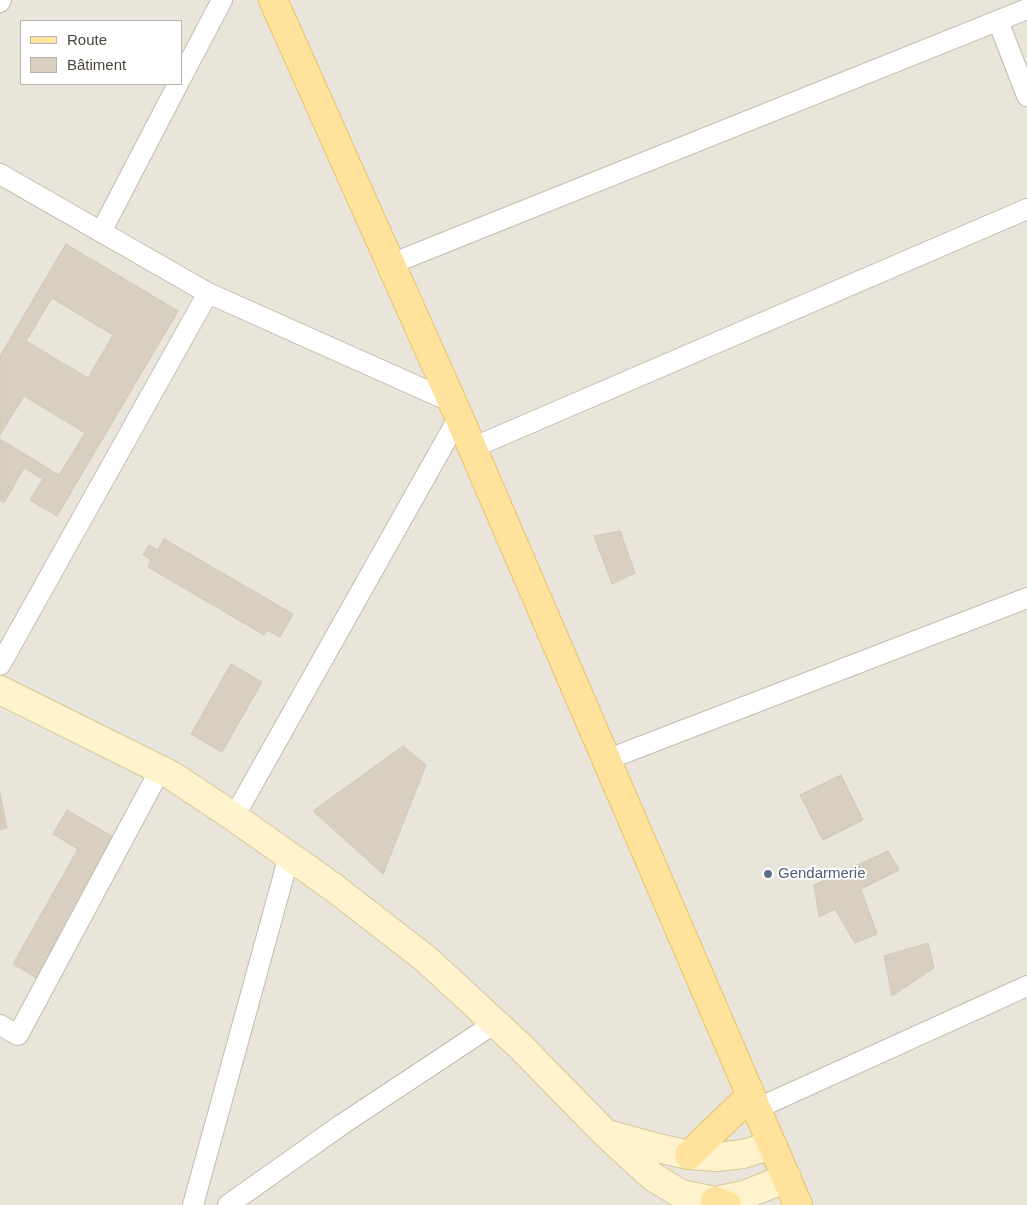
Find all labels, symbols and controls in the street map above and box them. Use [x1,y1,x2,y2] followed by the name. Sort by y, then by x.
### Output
[20,20,182,85] legend
[67,31,107,48] text: Route
[67,56,126,73] text: Bâtiment
[778,865,866,883] place label: Gendarmerie
[762,868,774,880] marker: Gendarmerie

